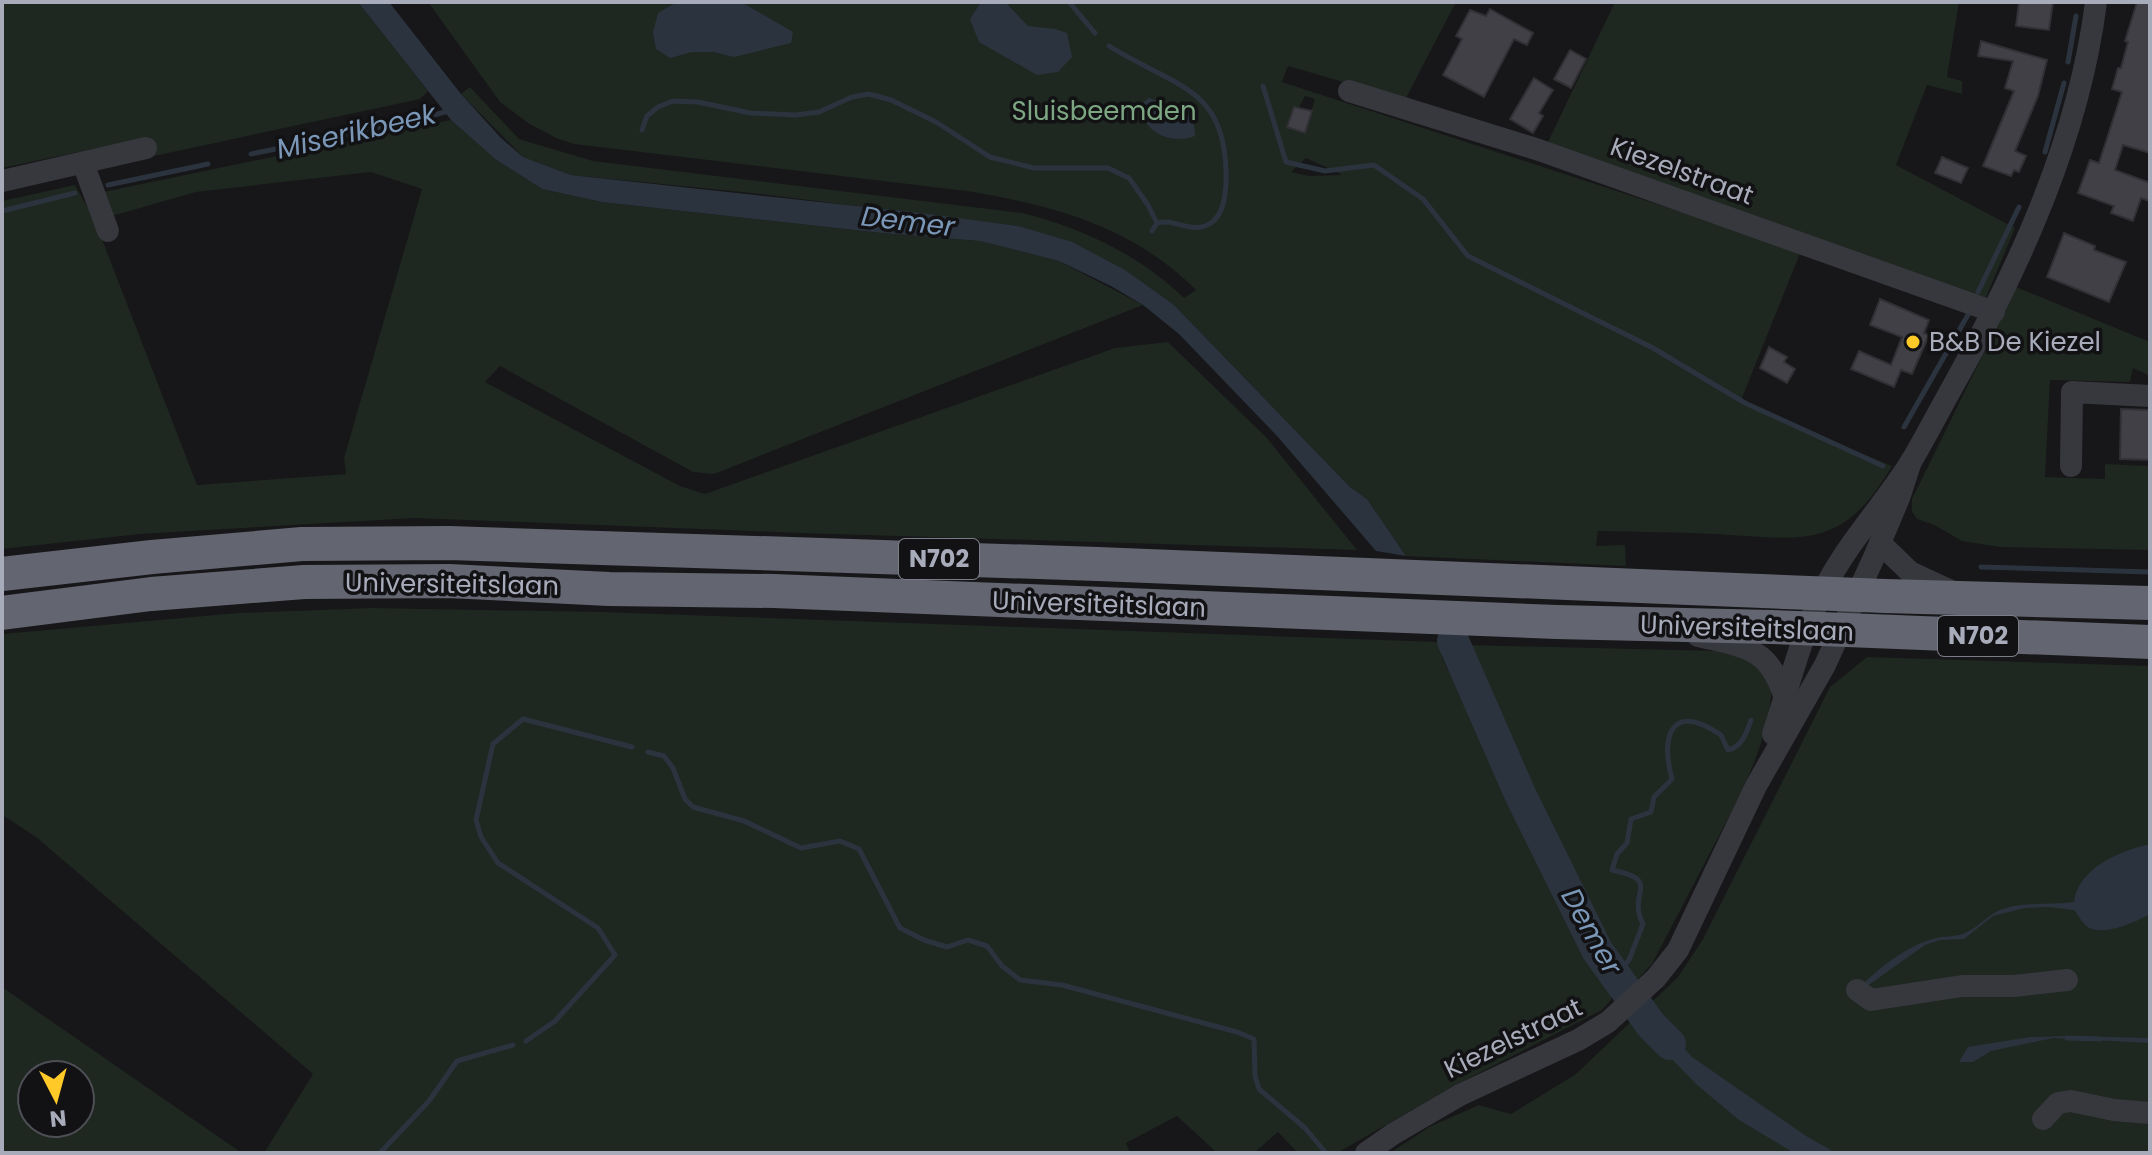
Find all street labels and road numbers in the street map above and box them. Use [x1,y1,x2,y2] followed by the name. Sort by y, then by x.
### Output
[1605,128,1759,214] street label: Kiezelstraat
[899,539,979,579] road number: N702
[345,564,559,604] street label: Universiteitslaan
[991,582,1207,626] street label: Universiteitslaan
[1639,606,1855,650] street label: Universiteitslaan
[1938,616,2018,656] road number: N702
[1438,989,1588,1087] street label: Kiezelstraat

